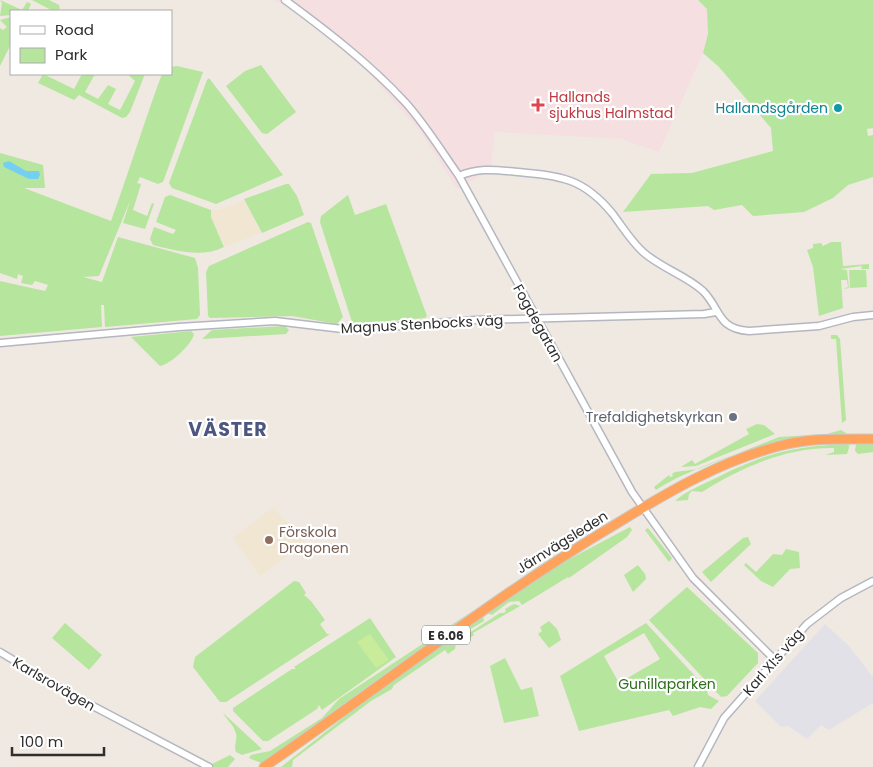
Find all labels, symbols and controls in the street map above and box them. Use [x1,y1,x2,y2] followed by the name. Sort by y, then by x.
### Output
[10,10,172,75] legend
[55,19,94,40] text: Road
[55,44,87,65] text: Park
[549,87,673,123] place label: Hallands sjukhus Halmstad
[531,98,545,112] marker: Hallands sjukhus Halmstad
[716,98,828,118] place label: Hallandsgården
[832,102,844,114] marker: Hallandsgården
[508,281,568,365] street label: Fogdegatan
[340,310,504,338] street label: Magnus Stenbocks väg
[586,407,723,427] place label: Trefaldighetskyrkan
[727,411,739,423] marker: Trefaldighetskyrkan
[188,416,268,443] district label: VÄSTER
[512,506,612,578] street label: Järnvägsleden
[279,522,349,558] place label: Förskola Dragonen
[263,534,275,546] marker: Förskola Dragonen
[738,624,808,700] street label: Karl XI:s väg
[422,626,470,644] road number: E 6.06
[9,652,99,716] street label: Karlsrovägen
[618,674,716,694] park label: Gunillaparken
[12,724,105,756] scale bar
[20,731,63,752] text: 100 m

